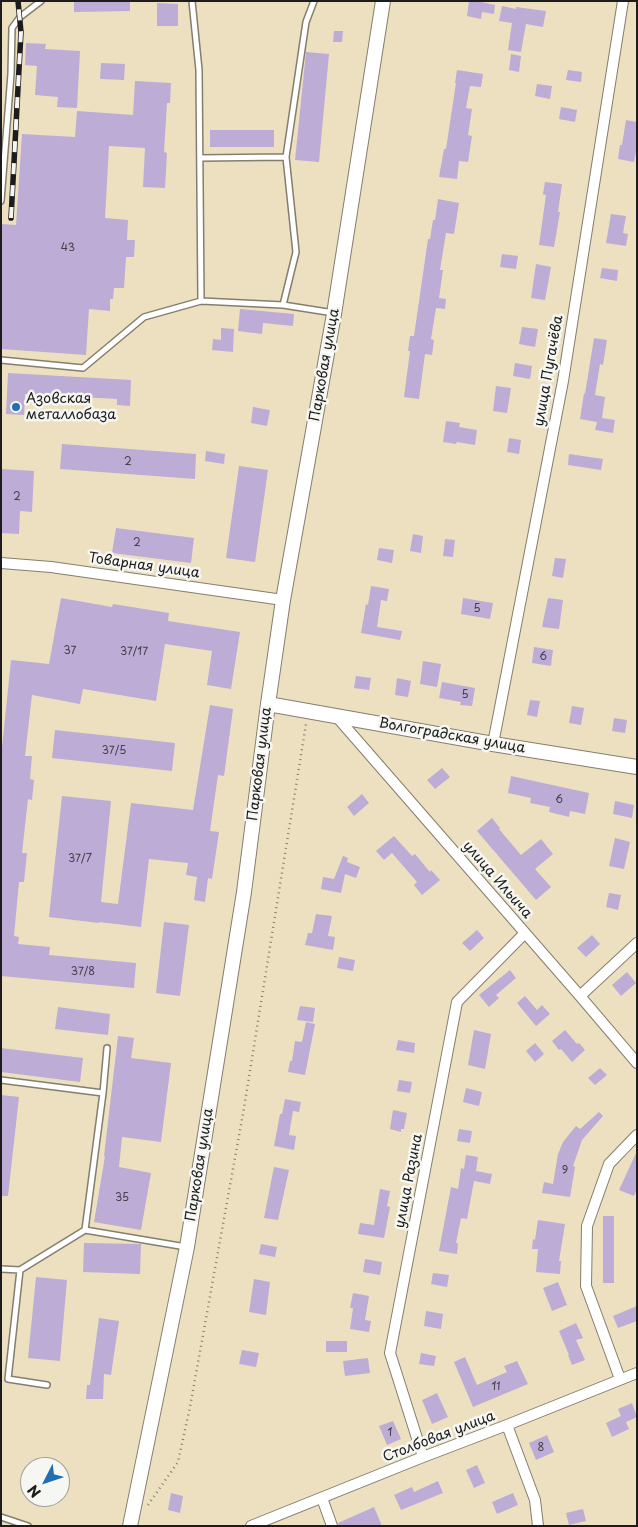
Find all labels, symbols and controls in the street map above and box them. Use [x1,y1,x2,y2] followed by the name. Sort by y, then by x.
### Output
[61,241,75,255] house number: 43
[307,307,343,423] street label: Парковая улица
[531,314,567,428] street label: улица Пугачёва
[26,391,116,424] place label: Азовская металлобаза
[10,401,22,413] marker: Азовская металлобаза
[124,455,132,469] house number: 2
[13,490,21,504] house number: 2
[133,536,141,550] house number: 2
[87,550,201,582] street label: Товарная улица
[473,602,481,616] house number: 5
[64,644,76,658] house number: 37
[120,645,148,659] house number: 37/17
[539,650,547,664] house number: 6
[461,688,469,702] house number: 5
[245,706,275,822] street label: Парковая улица
[378,715,526,757] street label: Волгоградская улица
[102,744,126,758] house number: 37/5
[555,793,563,807] house number: 6
[459,838,535,922] street label: улица Ильича
[68,852,92,866] house number: 37/7
[71,965,95,979] house number: 37/8
[183,1107,217,1223] street label: Парковая улица
[392,1132,426,1230] street label: улица Разина
[562,1164,568,1178] house number: 9
[115,1191,129,1205] house number: 35
[491,1380,501,1394] house number: 11
[381,1408,497,1466] street label: Столбовая улица
[388,1426,392,1440] house number: 1
[538,1441,544,1455] house number: 8
[20,1457,70,1507] north arrow
[22,1480,46,1503] text: N

